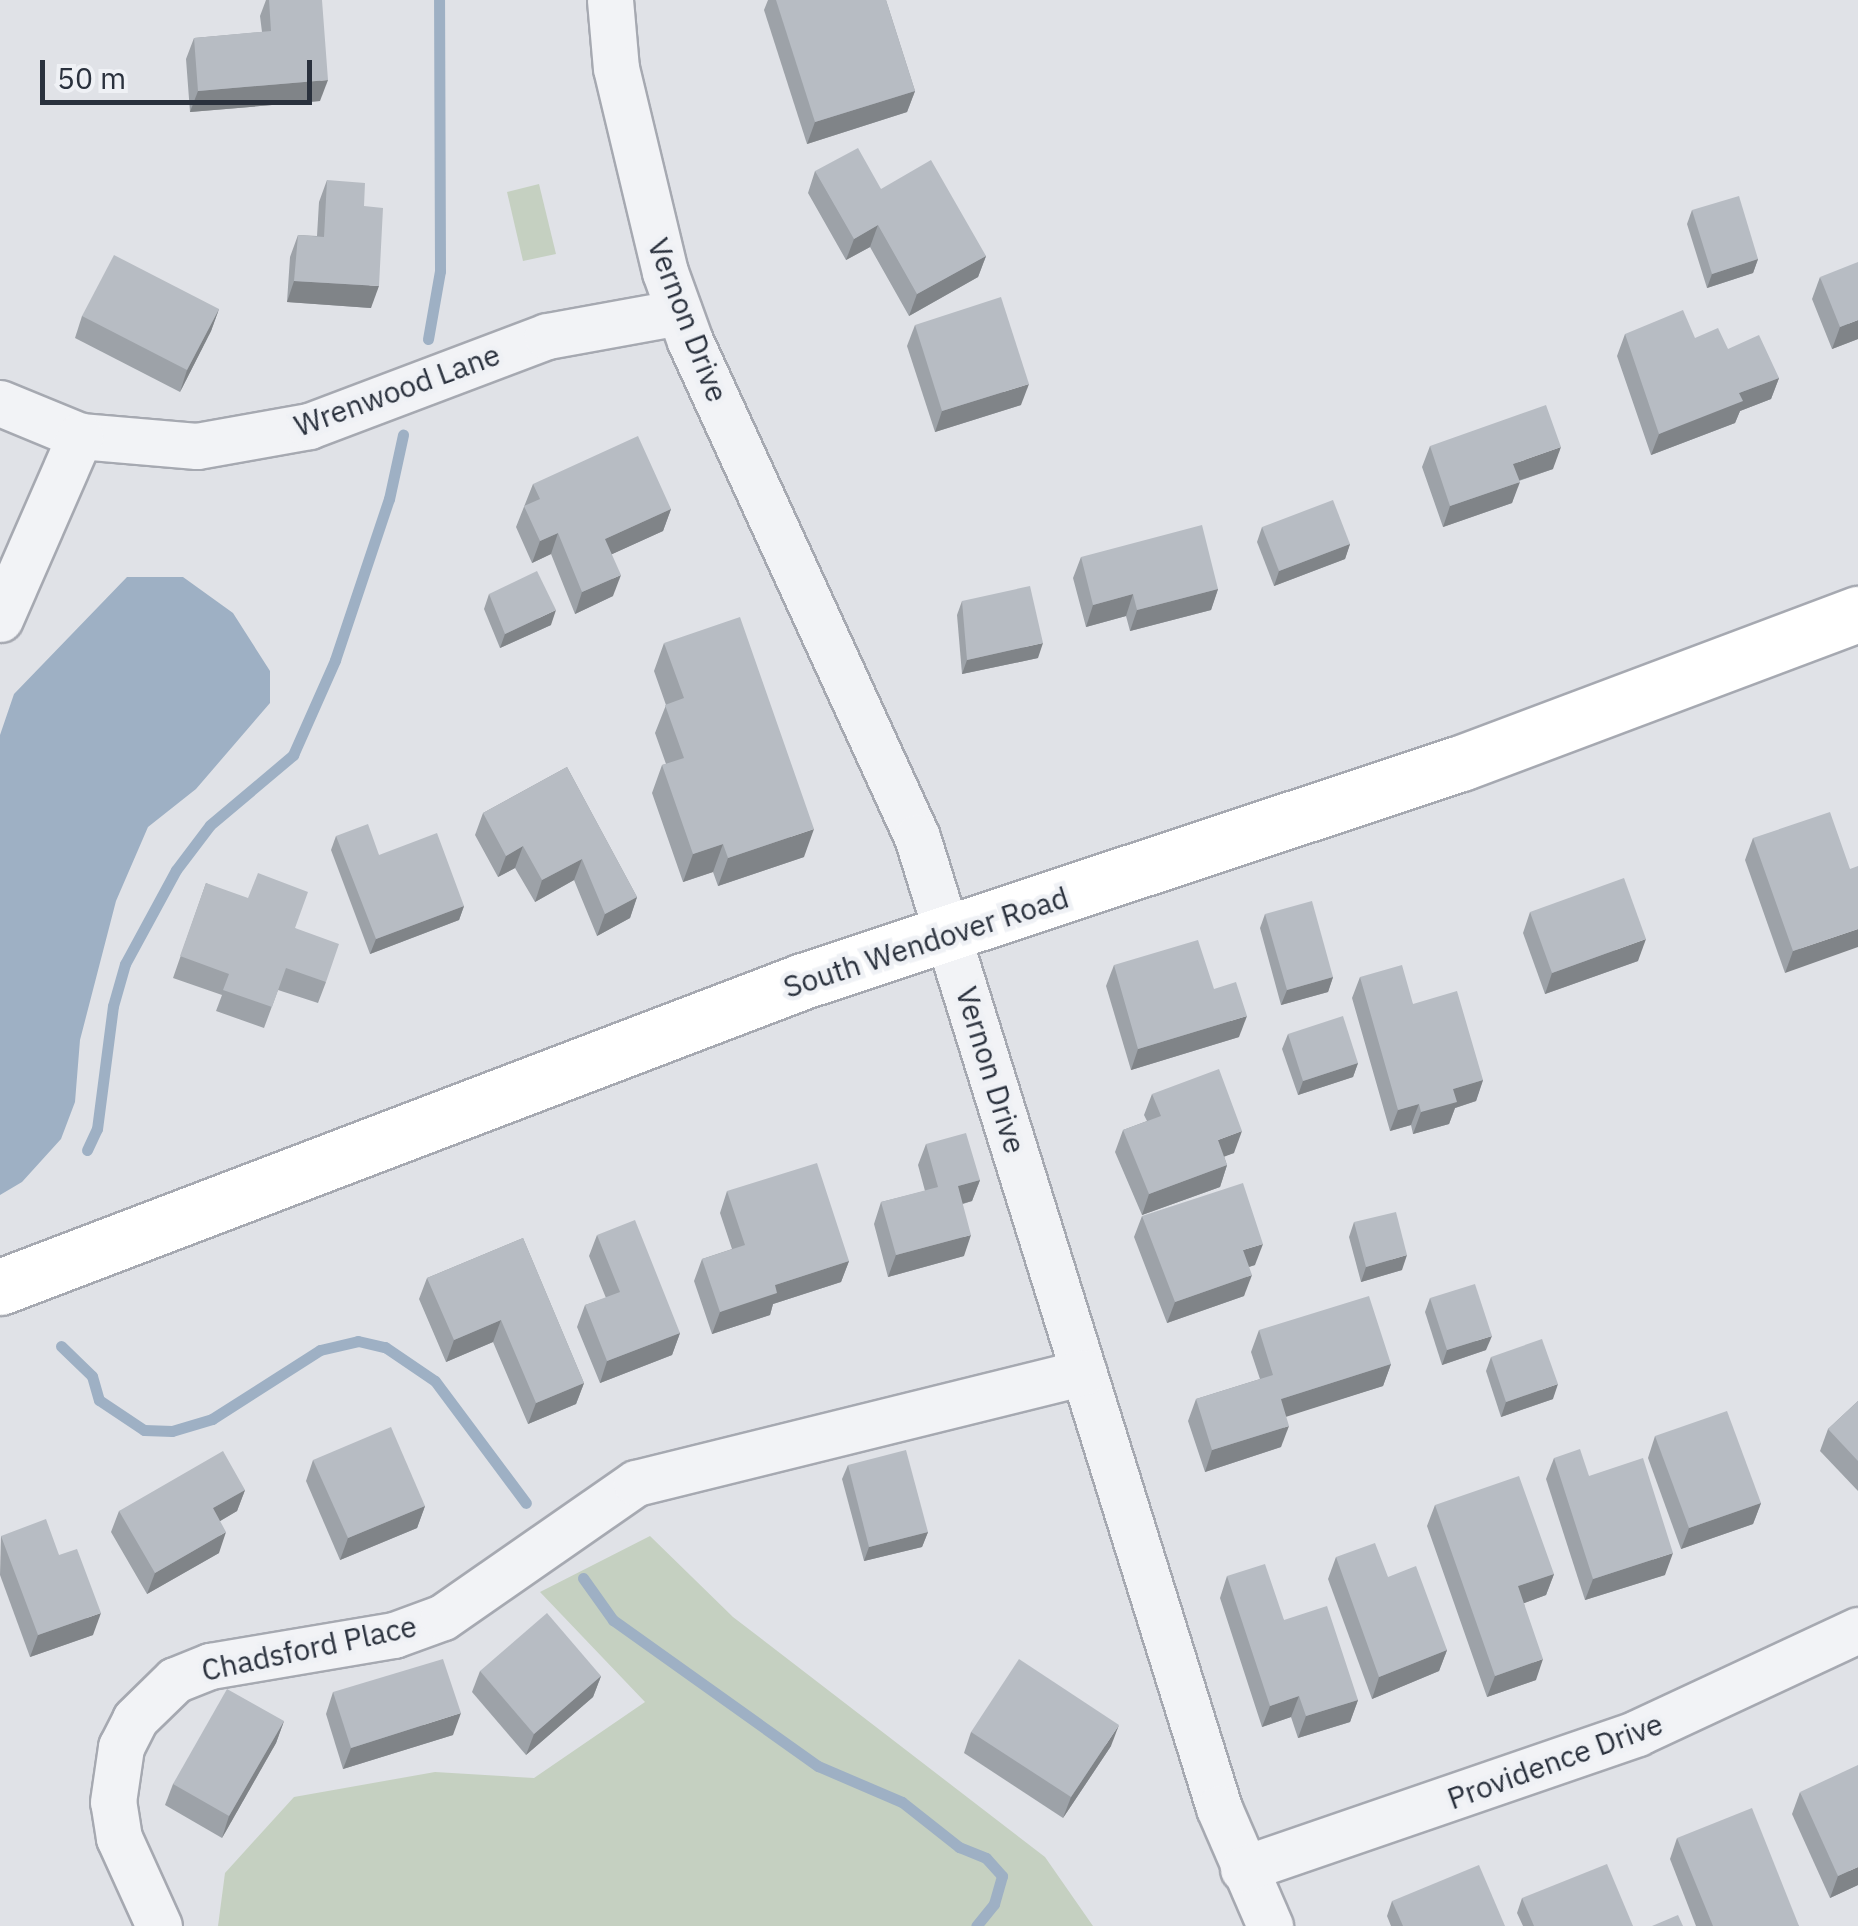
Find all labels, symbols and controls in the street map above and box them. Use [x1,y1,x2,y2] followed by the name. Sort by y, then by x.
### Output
[45,40,318,102] scale bar
[57,58,126,97] text: 50 m
[640,233,736,407] street label: Vernon Drive
[289,336,505,444] street label: Wrenwood Lane
[779,879,1073,1005] street label: South Wendover Road
[949,982,1033,1158] street label: Vernon Drive
[198,1608,420,1688] street label: Chadsford Place
[1442,1705,1668,1817] street label: Providence Drive

